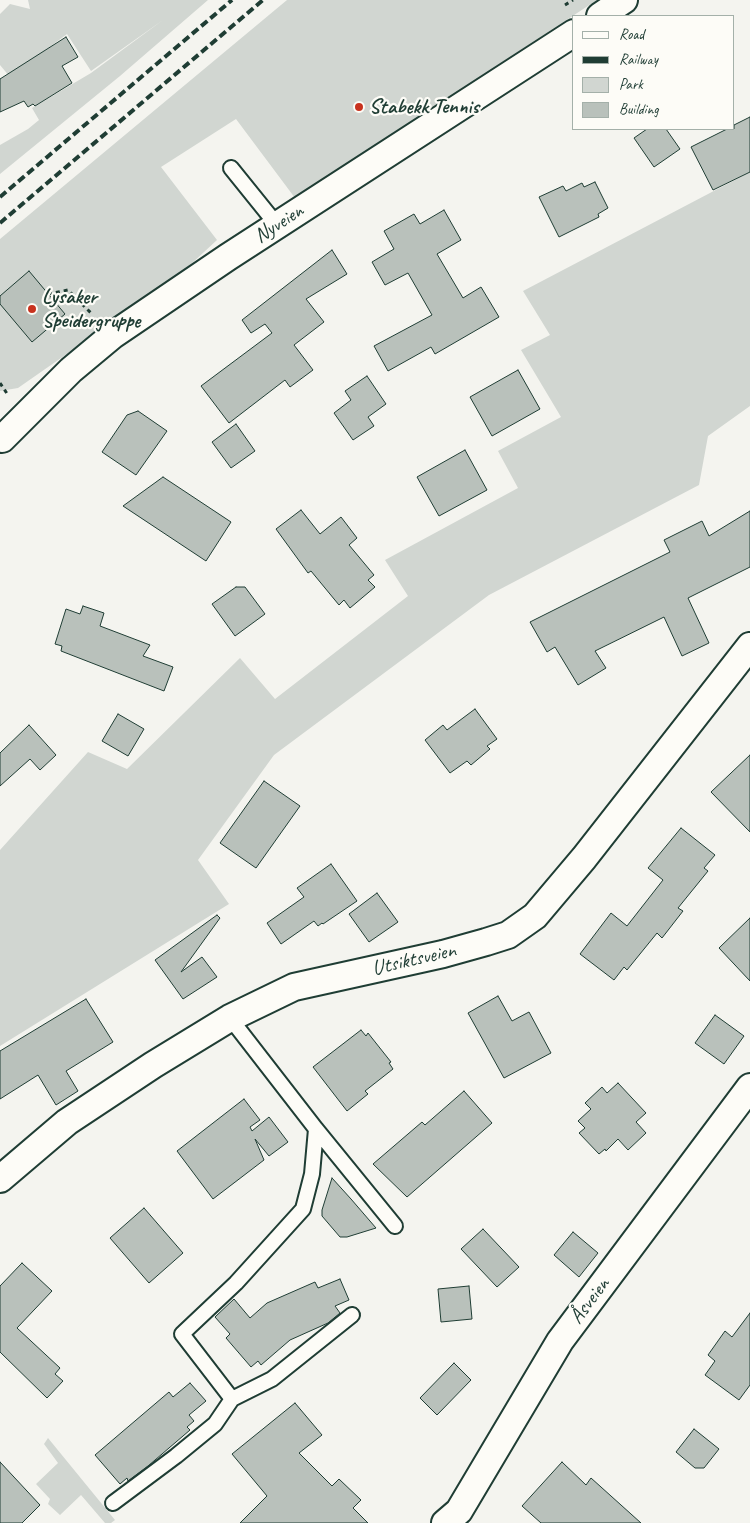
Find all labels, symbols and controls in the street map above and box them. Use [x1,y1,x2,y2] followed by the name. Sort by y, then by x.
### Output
[572,15,735,130] legend
[619,25,644,44] text: Road
[619,50,658,69] text: Railway
[619,75,643,94] text: Park
[369,94,479,120] place label: Stabekk Tennis
[619,100,658,119] text: Building
[353,101,365,113] marker: Stabekk Tennis
[250,199,308,249] street label: Nyveien
[42,284,140,334] place label: Lysaker Speidergruppe
[26,303,38,315] marker: Lysaker Speidergruppe
[370,938,458,982] street label: Utsiktsveien
[564,1273,616,1329] street label: Åsveien

